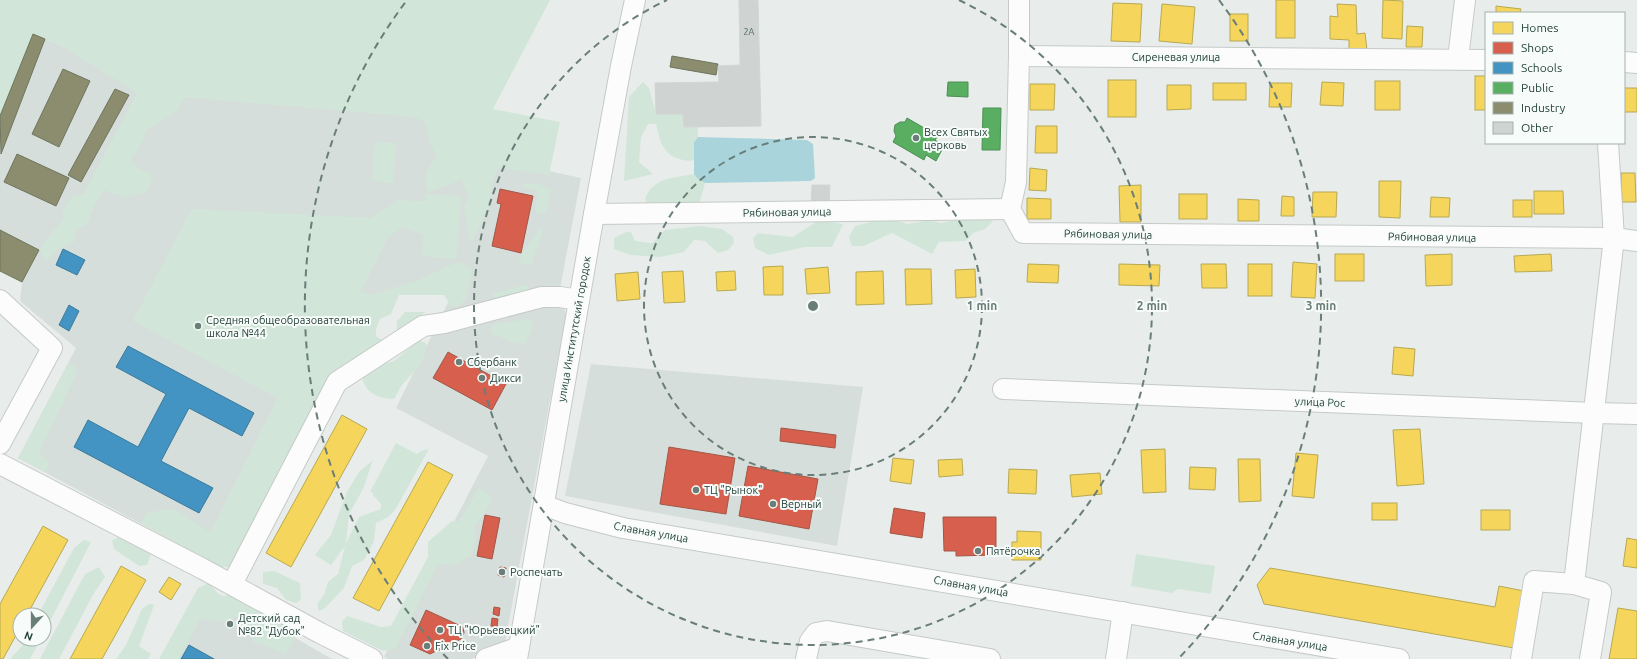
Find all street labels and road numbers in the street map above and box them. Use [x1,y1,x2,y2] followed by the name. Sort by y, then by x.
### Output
[1132,51,1220,63] street label: Сиреневая улица
[743,205,831,219] street label: Рябиновая улица
[1064,227,1152,241] street label: Рябиновая улица
[1388,230,1476,244] street label: Рябиновая улица
[555,255,593,403] street label: улица Институтский городок
[1294,395,1346,409] street label: улица Рос
[613,520,689,544] street label: Славная улица
[933,574,1009,598] street label: Славная улица
[1252,629,1328,653] street label: Славная улица

